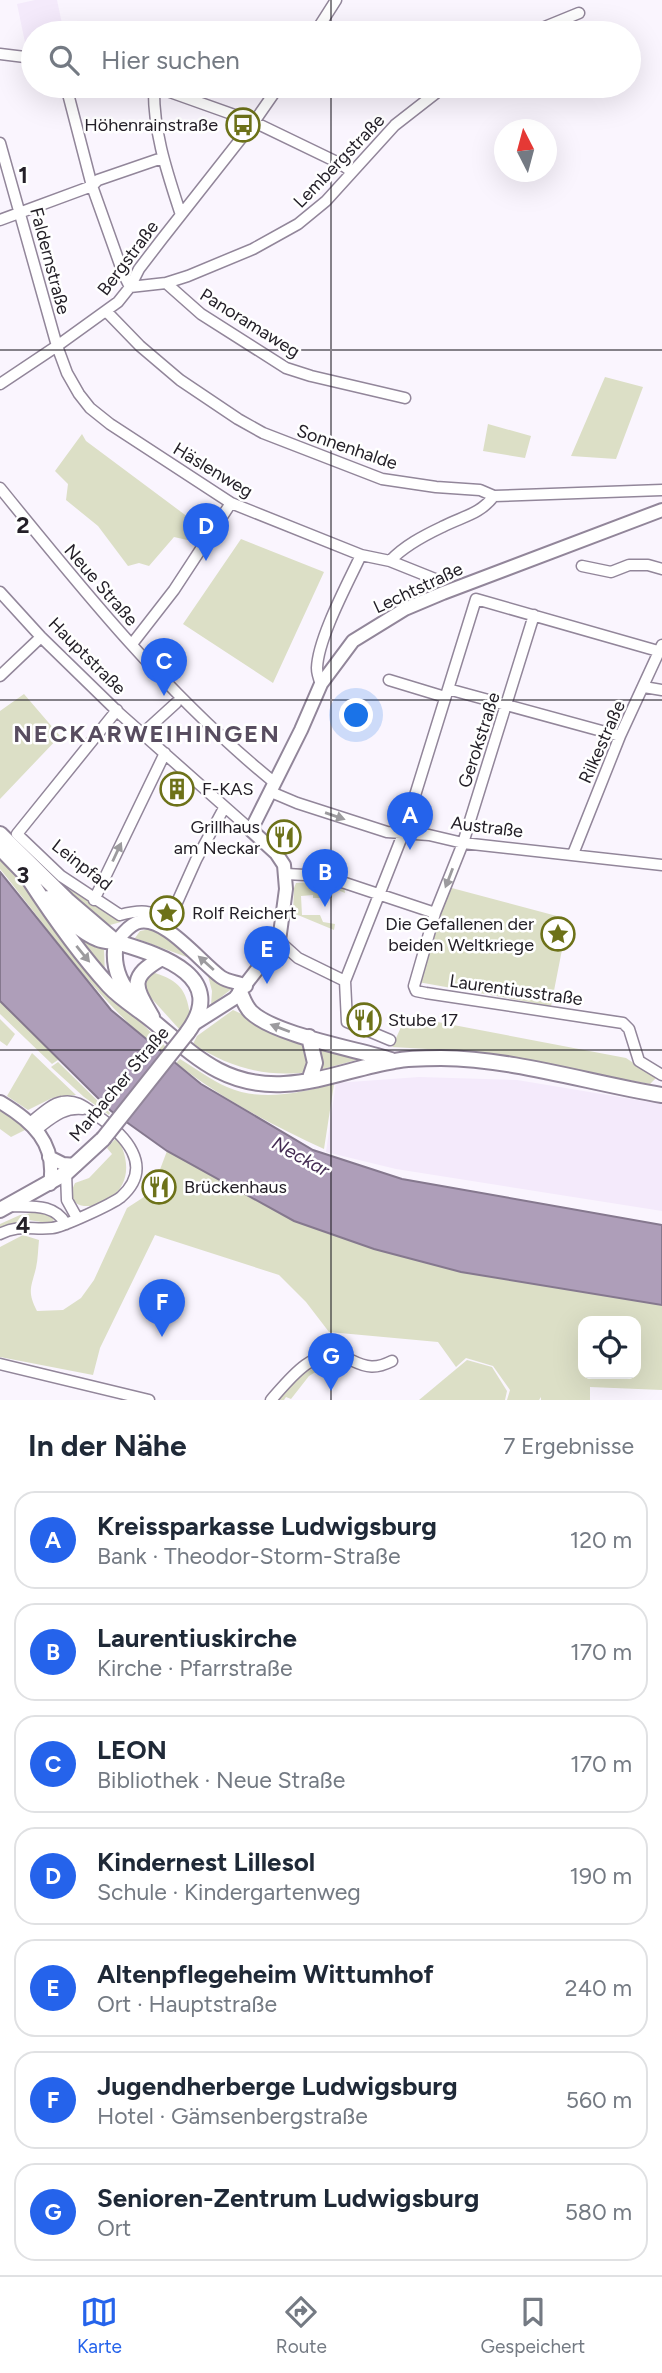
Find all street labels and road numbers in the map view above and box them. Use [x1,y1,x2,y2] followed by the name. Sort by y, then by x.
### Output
[289,109,389,213] street label: Lembergstraße
[25,205,75,317] street label: Faldernstraße
[93,216,163,300] street label: Bergstraße
[196,284,304,362] street label: Panoramaweg
[294,420,400,475] street label: Sonnenhalde
[169,438,257,502] street label: Häslenweg
[60,540,143,631] street label: Neue Straße
[370,558,466,618] street label: Lechtstraße
[44,613,130,699] street label: Hauptstraße
[453,689,505,791] street label: Gerokstraße
[574,697,630,787] street label: Rilkestraße
[450,812,525,842] street label: Austraße
[48,835,116,895] street label: Leinpfad
[448,970,584,1010] street label: Laurentiusstraße
[64,1022,174,1146] street label: Marbacher Straße

